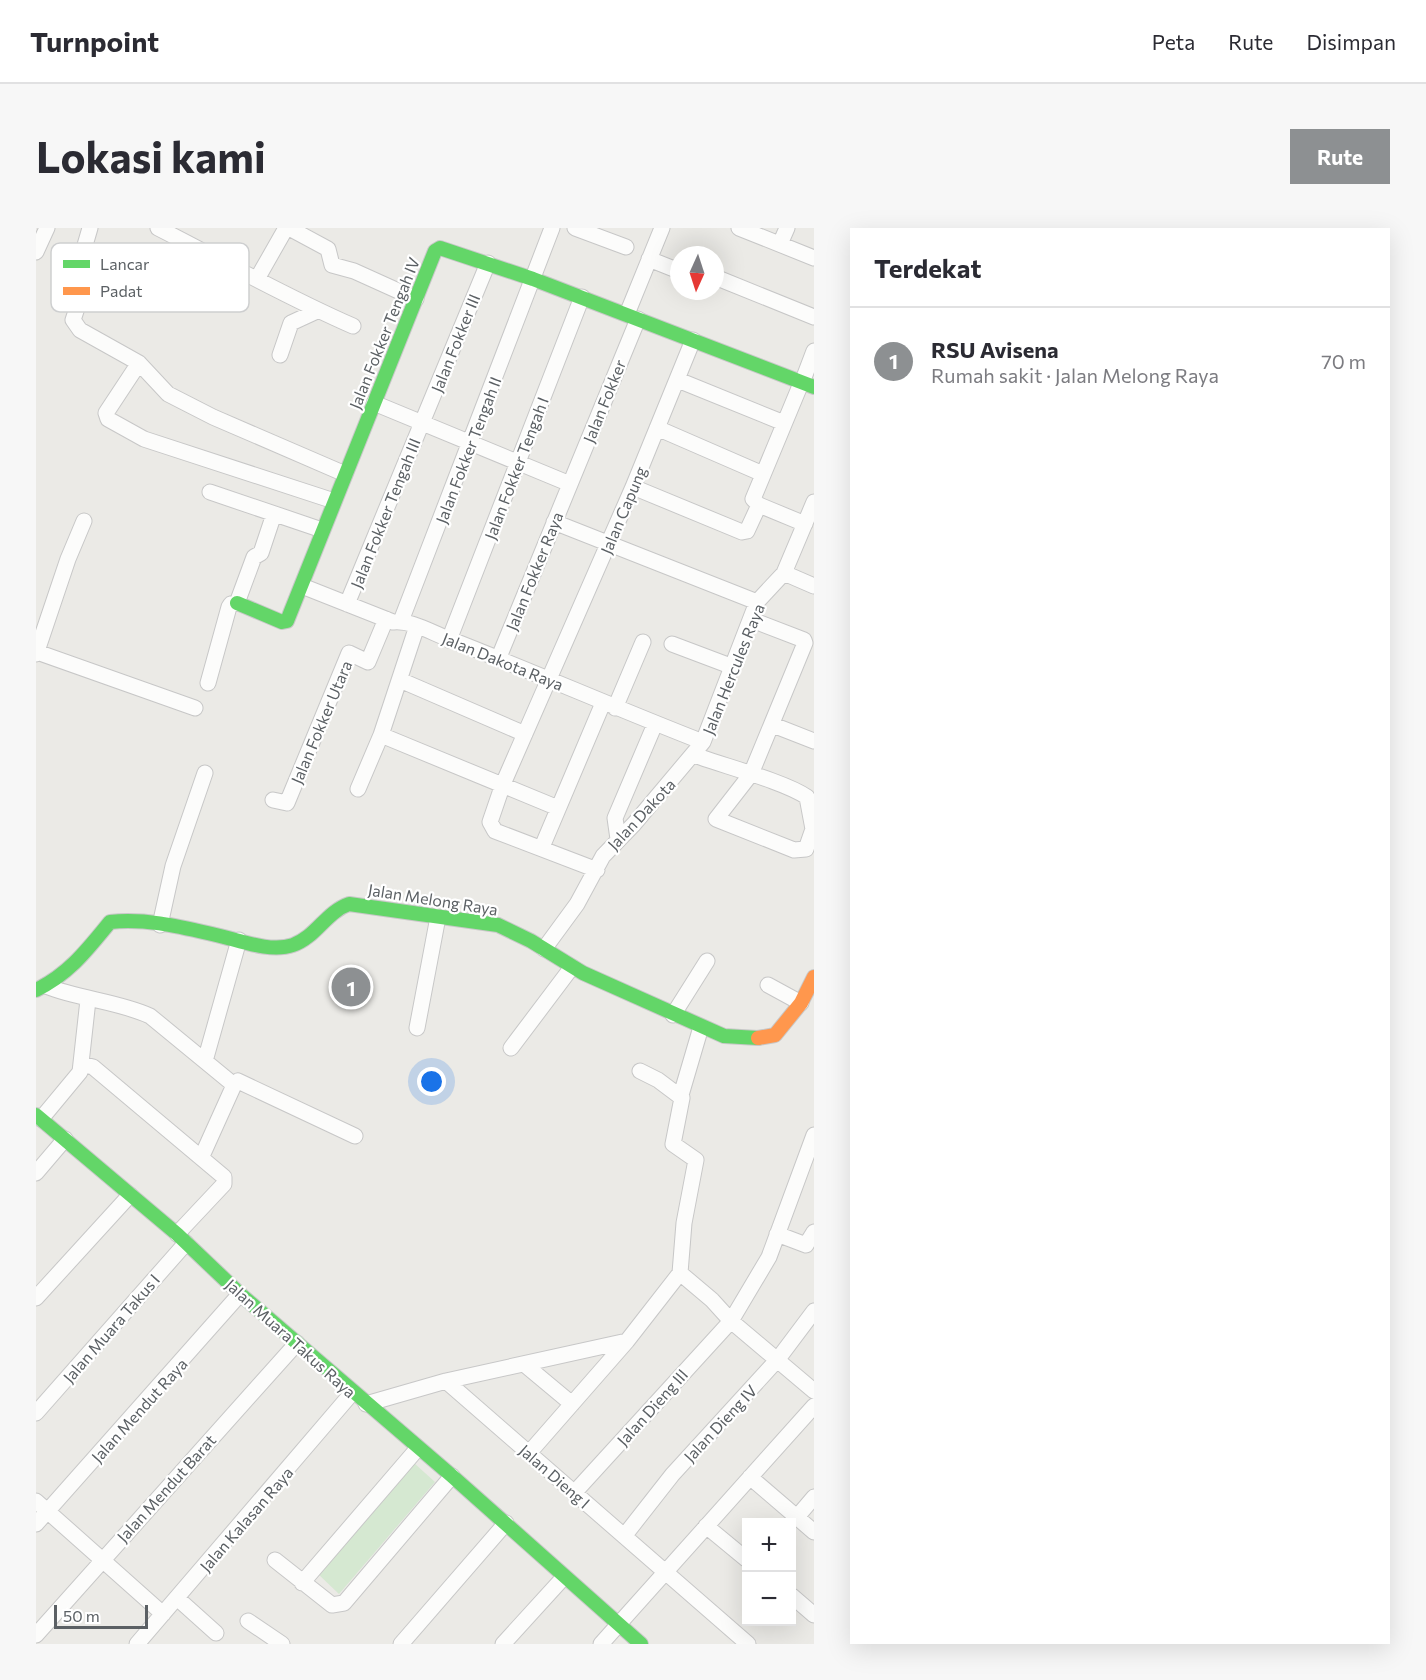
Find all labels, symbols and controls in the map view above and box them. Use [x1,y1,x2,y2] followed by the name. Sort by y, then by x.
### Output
[30,24,159,58] text: Turnpoint
[1152,29,1195,54] text: Peta
[1228,29,1273,54] text: Rute
[1306,29,1396,54] text: Disimpan
[1290,129,1390,184] button: Rute
[36,130,266,182] text: Lokasi kami
[51,243,249,312] legend
[670,246,724,300] north arrow
[874,252,981,283] text: Terdekat
[100,254,150,273] text: Lancar
[345,254,423,412] street label: Jalan Fokker Tengah IV
[100,281,143,300] text: Padat
[427,291,483,395] street label: Jalan Fokker III
[931,336,1059,363] text: RSU Avisena
[889,349,898,373] text: 1
[1321,349,1366,373] text: 70 m
[579,356,629,445] street label: Jalan Fokker
[931,363,1219,387] text: Rumah sakit · Jalan Melong Raya
[431,374,505,526] street label: Jalan Fokker Tengah II
[480,394,552,542] street label: Jalan Fokker Tengah I
[346,435,424,591] street label: Jalan Fokker Tengah III
[596,463,650,557] street label: Jalan Capung
[502,509,566,633] street label: Jalan Fokker Raya
[698,601,768,737] street label: Jalan Hercules Raya
[440,628,566,694] street label: Jalan Dakota Raya
[286,657,356,787] street label: Jalan Fokker Utara
[603,774,679,854] street label: Jalan Dakota
[367,879,499,919] street label: Jalan Melong Raya
[332,964,370,1010] pin: 1
[417,1067,446,1096] your location
[59,1270,163,1386] street label: Jalan Muara Takus I
[222,1275,360,1401] street label: Jalan Muara Takus Raya
[87,1354,191,1466] street label: Jalan Mendut Raya
[613,1365,691,1449] street label: Jalan Dieng III
[680,1381,761,1465] street label: Jalan Dieng IV
[113,1430,220,1546] street label: Jalan Mendut Barat
[516,1440,594,1512] street label: Jalan Dieng I
[195,1463,297,1575] street label: Jalan Kalasan Raya
[742,1518,796,1626] map controls
[742,1518,796,1572] button: +
[742,1572,796,1626] button: −
[54,1602,148,1630] scale bar
[63,1606,100,1625] text: 50 m

